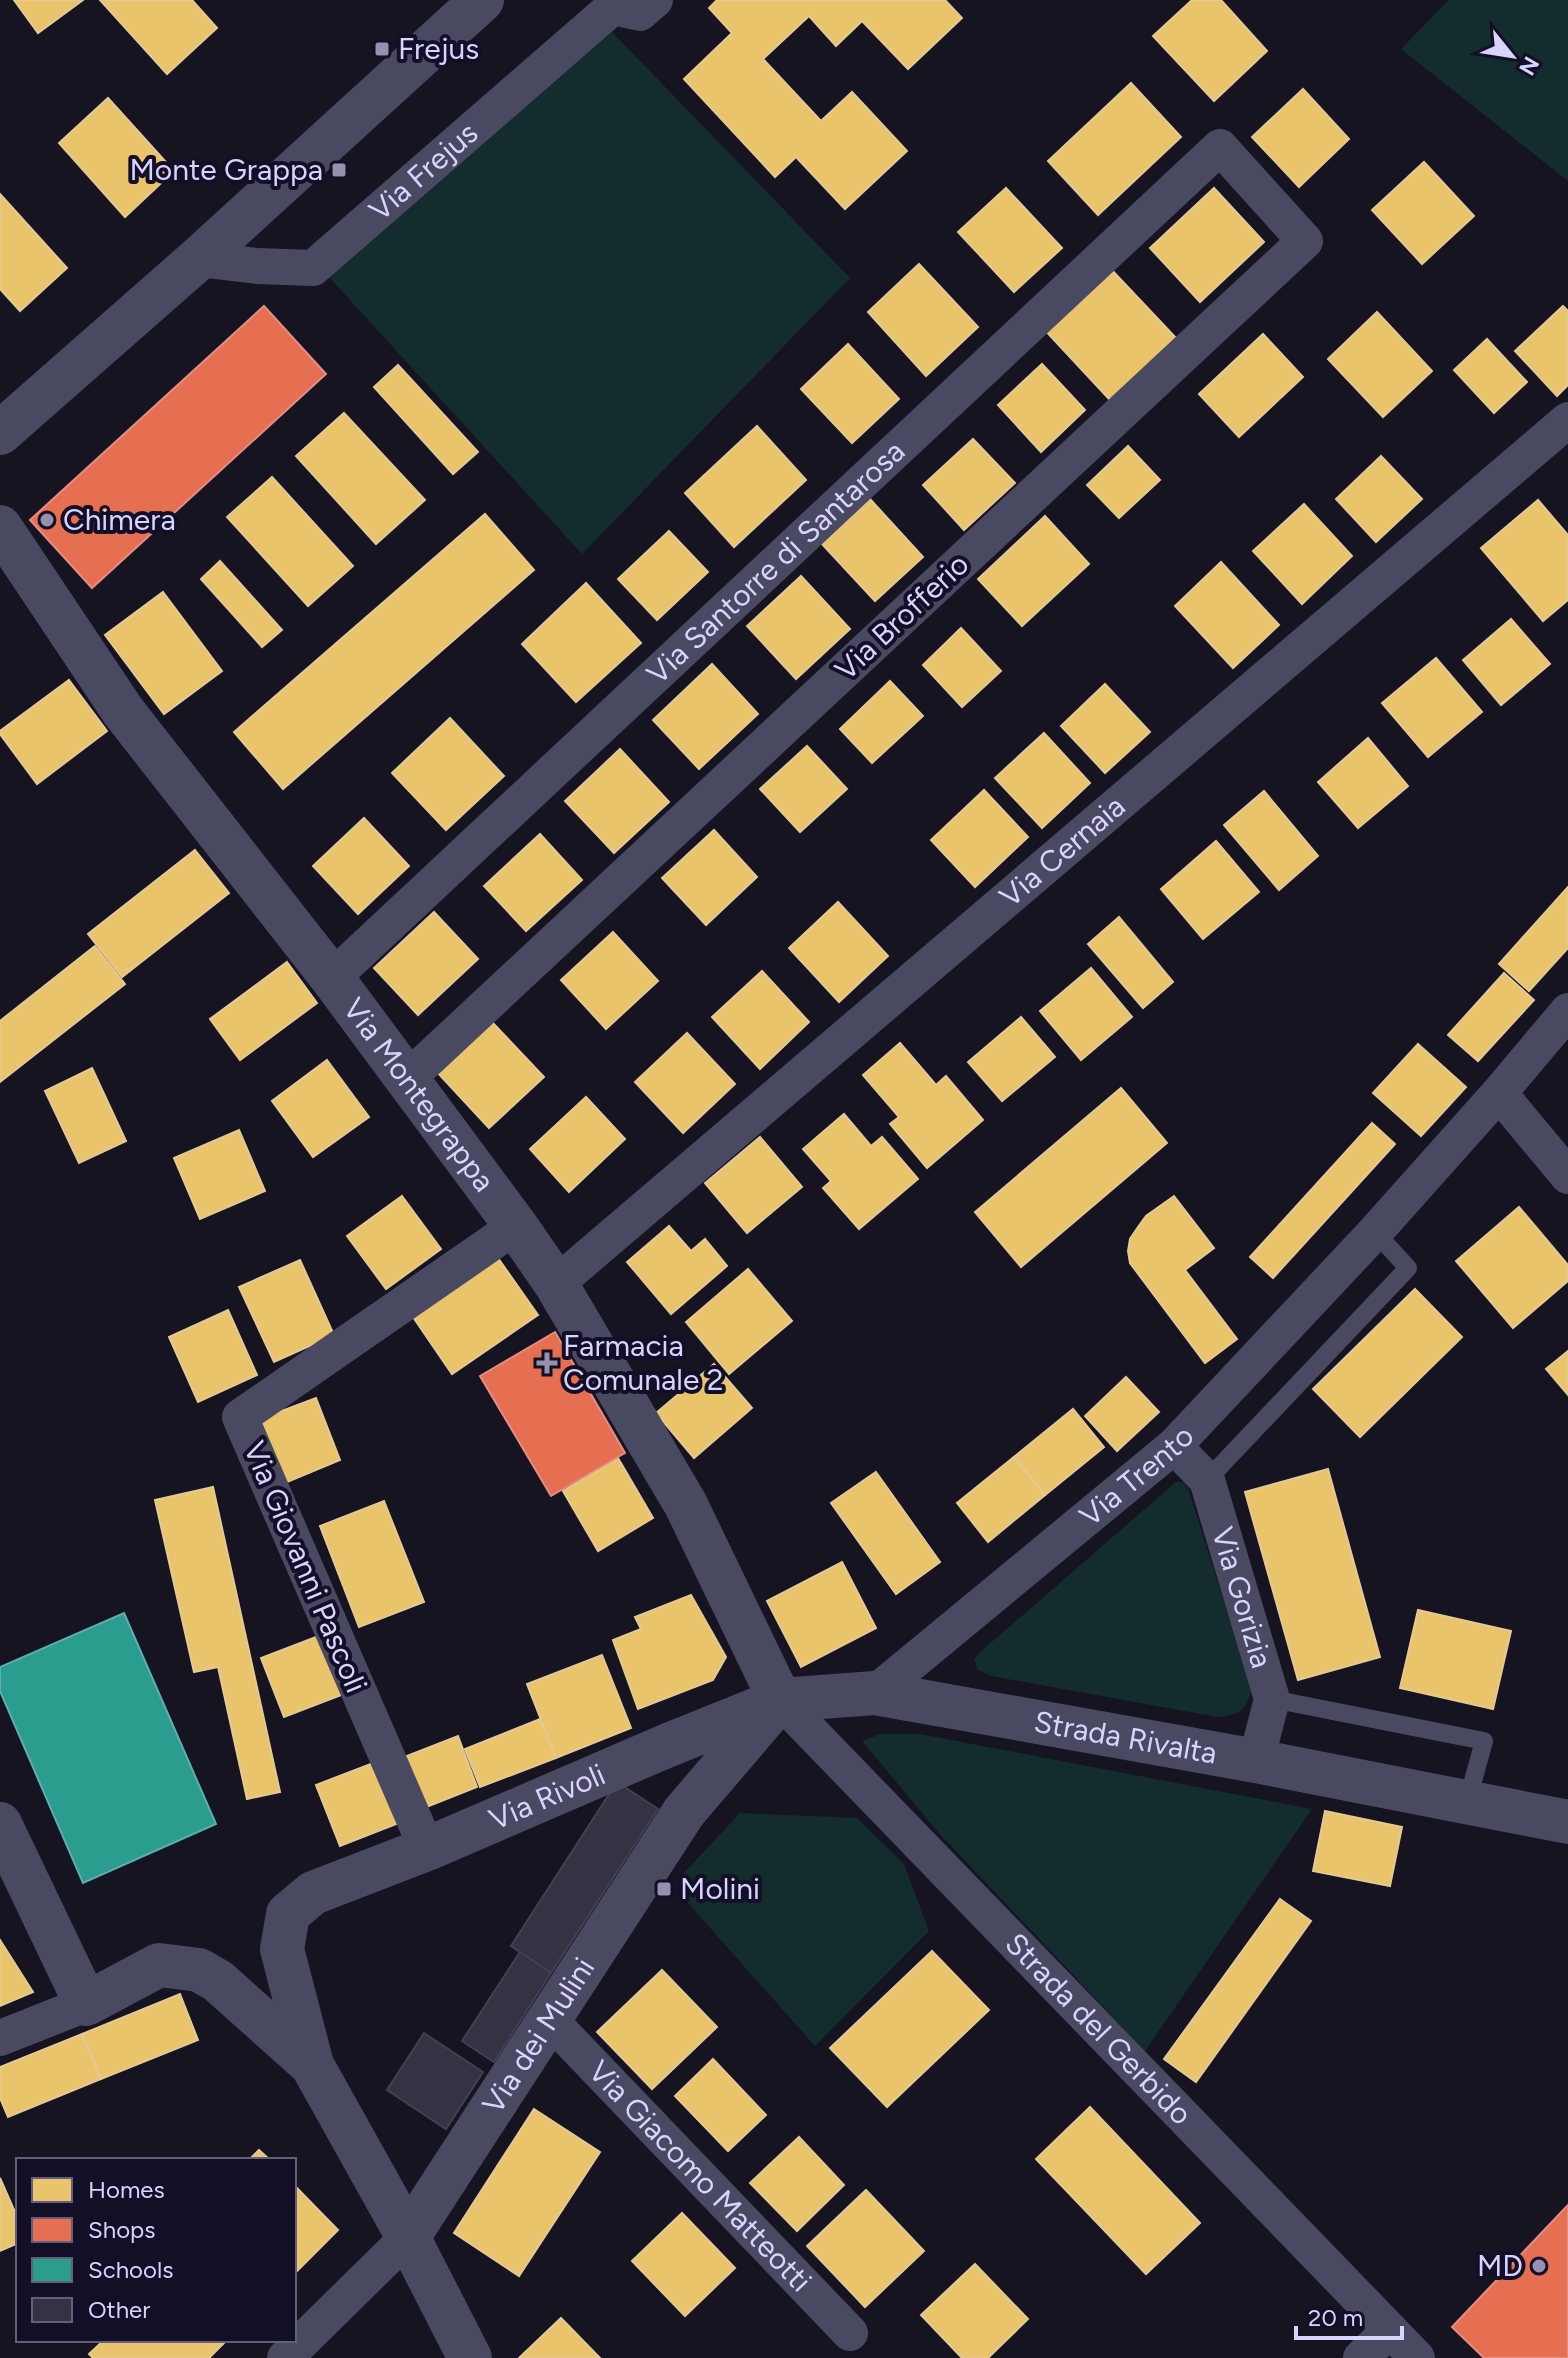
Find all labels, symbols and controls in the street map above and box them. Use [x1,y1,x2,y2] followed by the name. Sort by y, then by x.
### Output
[1472,16,1552,96] north arrow
[398,30,479,67] place label: Frejus
[373,40,391,58] marker: Frejus
[1513,52,1545,80] text: N
[361,114,485,229] street label: Via Frejus
[129,151,323,188] place label: Monte Grappa
[330,161,348,179] marker: Monte Grappa
[639,433,912,692] street label: Via Santorre di Santarosa
[63,501,176,538] place label: Chimera
[38,511,56,529] marker: Chimera
[827,545,976,688] street label: Via Brofferio
[992,787,1132,915] street label: Via Cernaia
[335,991,503,1199] street label: Via Montegrappa
[563,1327,724,1398] place label: Farmacia Comunale 2
[538,1354,556,1372] marker: Farmacia Comunale 2
[1072,1418,1201,1534] street label: Via Trento
[236,1436,375,1698] street label: Via Giovanni Pascoli
[1204,1523,1281,1672] street label: Via Gorizia
[1031,1703,1220,1772] street label: Strada Rivalta
[483,1756,611,1838] street label: Via Rivoli
[680,1870,760,1907] place label: Molini
[655,1880,673,1898] marker: Molini
[998,1925,1200,2132] street label: Strada del Gerbido
[474,1951,602,2120] street label: Via dei Mulini
[581,2053,820,2299] street label: Via Giacomo Matteotti
[16,2158,296,2342] legend
[88,2175,165,2204] text: Homes
[88,2215,155,2244] text: Shops
[1477,2247,1523,2284] place label: MD
[88,2255,173,2284] text: Schools
[1530,2257,1548,2275] marker: MD
[1296,2290,1402,2340] scale bar
[88,2295,150,2324] text: Other
[1308,2303,1363,2332] text: 20 m

